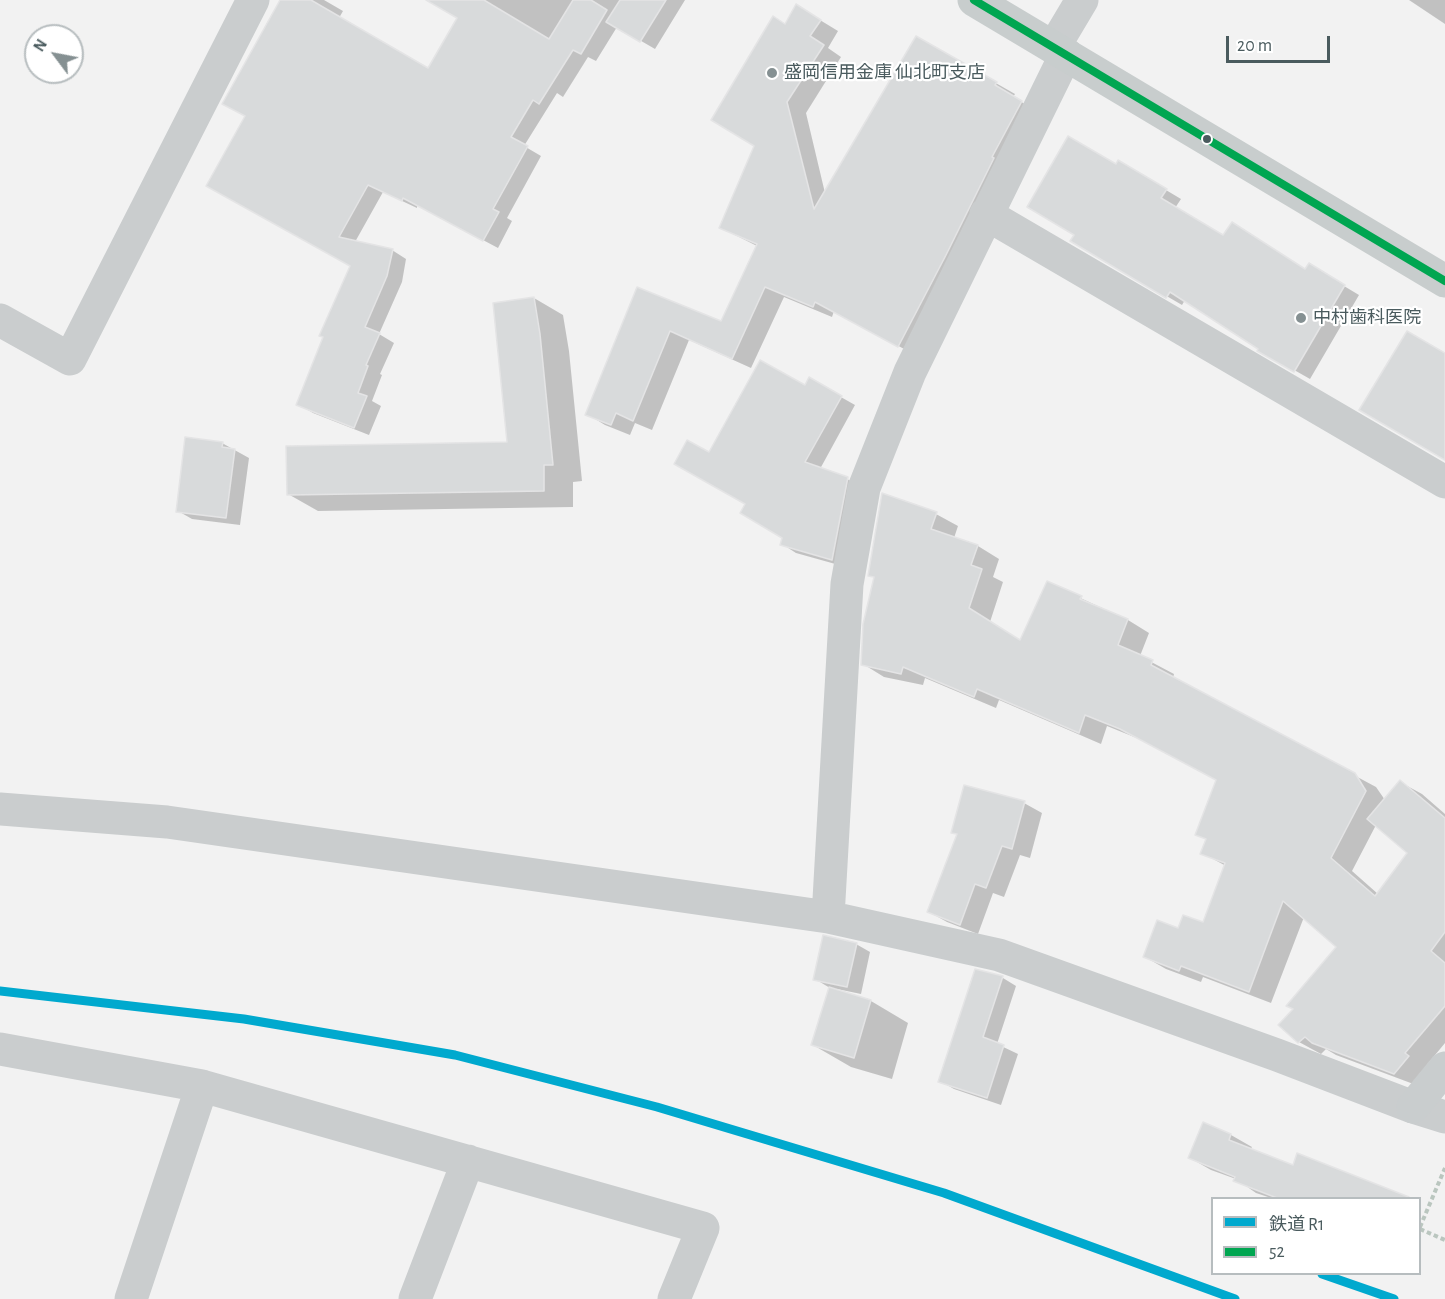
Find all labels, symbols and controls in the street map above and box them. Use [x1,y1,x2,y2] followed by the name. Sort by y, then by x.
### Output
[24,24,84,84] north arrow
[1229,24,1332,62] scale bar
[31,37,50,54] text: N
[1237,37,1272,55] text: 20 m
[784,62,985,84] place label: 盛岡信用金庫 仙北町支店
[765,66,779,80] marker: 盛岡信用金庫 仙北町支店
[1201,133,1213,145] unlabelled marker
[1313,307,1421,329] place label: 中村歯科医院
[1294,311,1308,325] marker: 中村歯科医院
[1211,1197,1421,1275] legend
[1269,1216,1324,1234] text: 鉄道 R1
[1269,1243,1285,1261] text: 52

